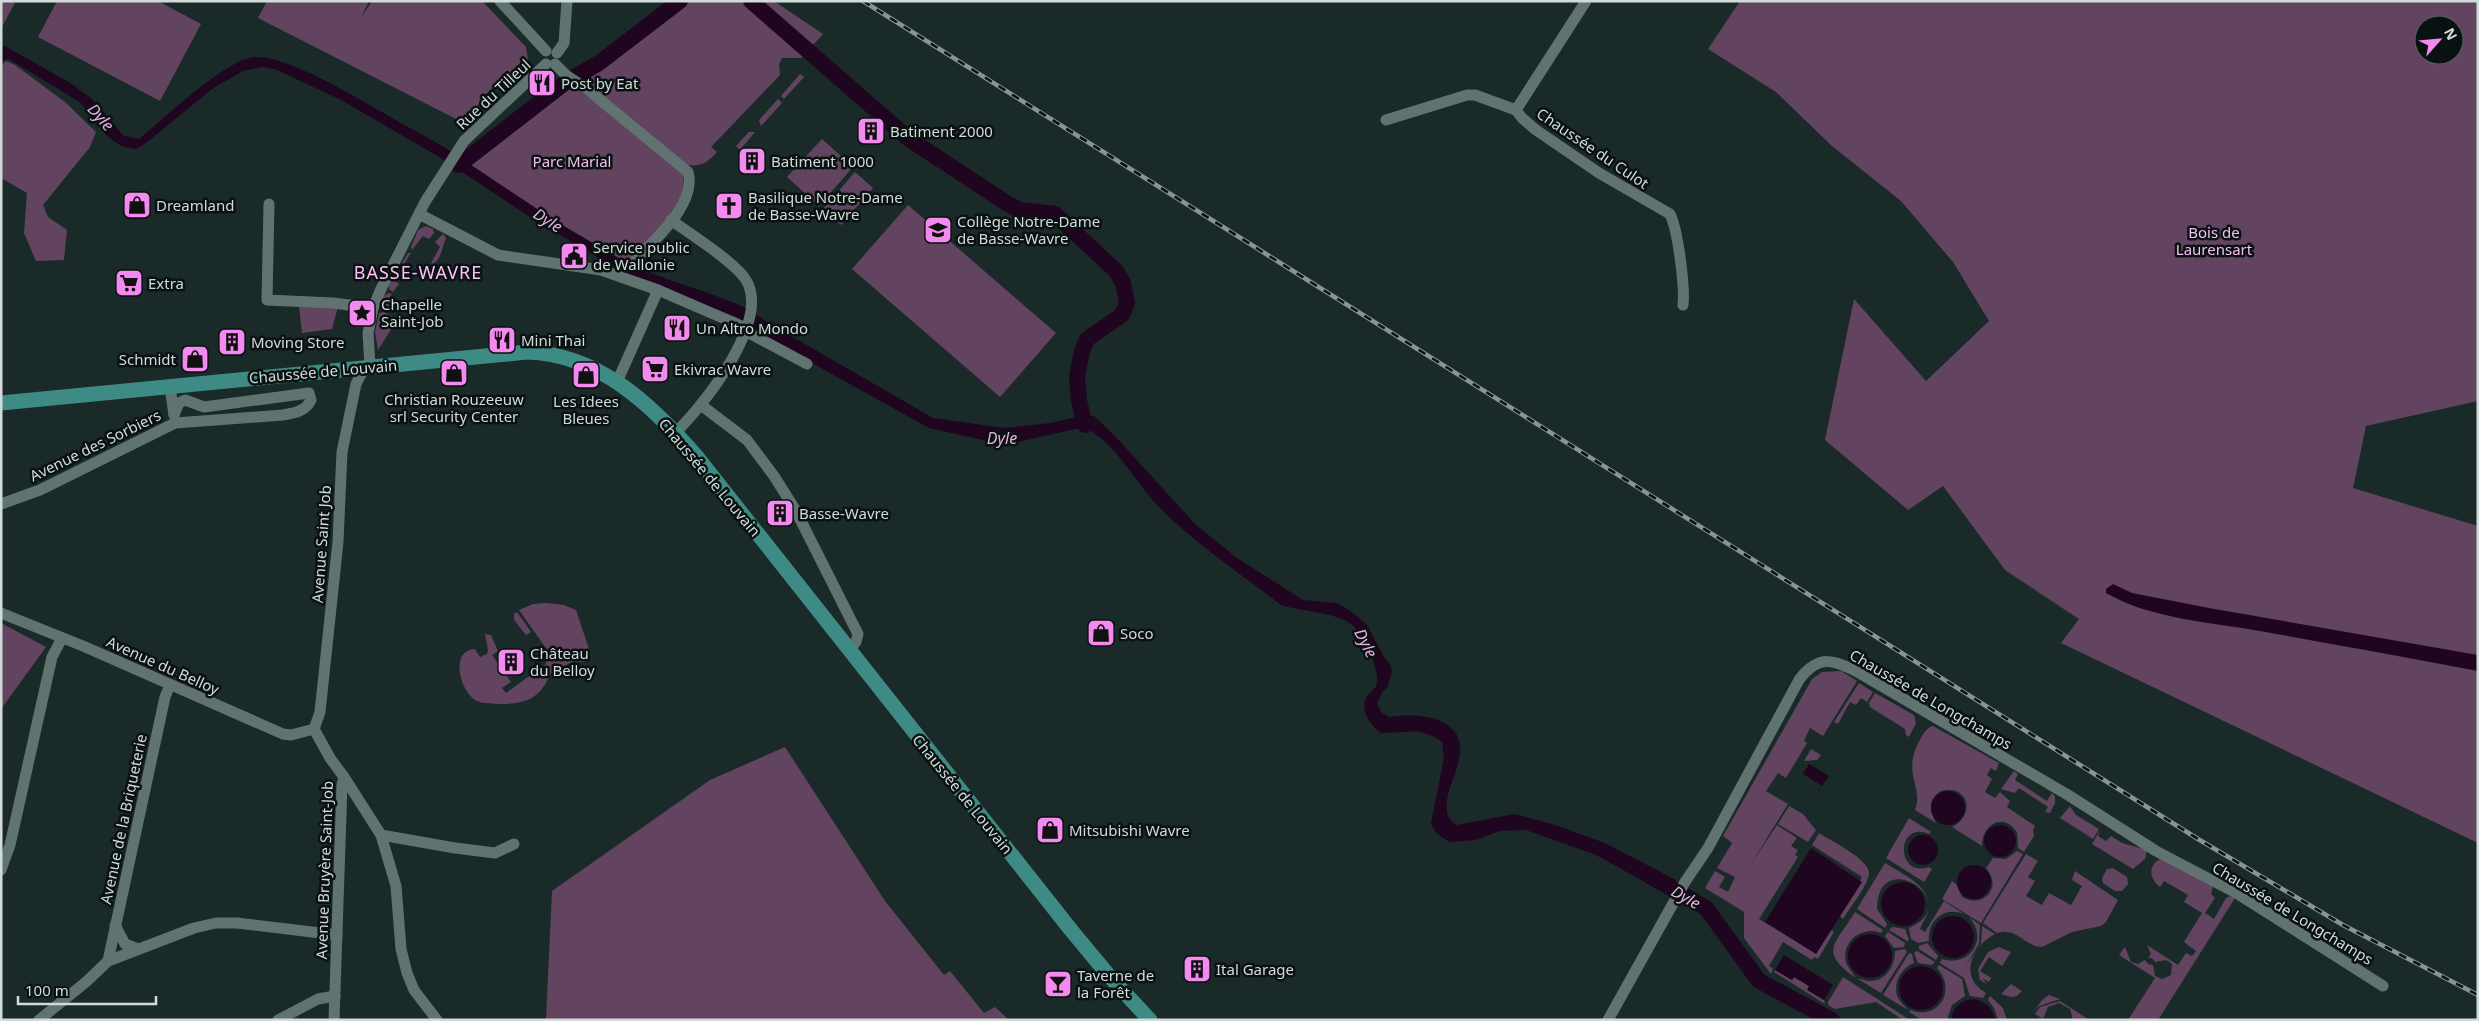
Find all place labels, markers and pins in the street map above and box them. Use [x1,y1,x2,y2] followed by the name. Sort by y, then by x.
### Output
[527,68,557,98] restaurant icon: Post by Eat
[561,73,639,93] place label: Post by Eat
[856,116,886,146] building icon: Batiment 2000
[890,121,993,141] place label: Batiment 2000
[737,146,767,176] building icon: Batiment 1000
[771,151,874,171] place label: Batiment 1000
[748,187,903,224] place label: Basilique Notre-Dame de Basse-Wavre
[122,190,152,220] shop icon: Dreamland
[714,191,744,221] church icon: Basilique Notre-Dame de Basse-Wavre
[156,195,235,215] place label: Dreamland
[957,211,1100,248] place label: Collège Notre-Dame de Basse-Wavre
[923,215,953,245] school or university icon: Collège Notre-Dame de Basse-Wavre
[593,237,690,274] place label: Service public de Wallonie
[559,241,589,271] public building icon: Service public de Wallonie
[114,268,144,298] supermarket icon: Extra
[148,273,184,293] place label: Extra
[381,294,443,331] place label: Chapelle Saint-Job
[347,298,377,328] place icon: Chapelle Saint-Job
[662,313,692,343] restaurant icon: Un Altro Mondo
[696,318,808,338] place label: Un Altro Mondo
[487,325,517,355] restaurant icon: Mini Thai
[217,327,247,357] building icon: Moving Store
[521,330,585,350] place label: Mini Thai
[251,332,344,352] place label: Moving Store
[180,344,210,374] shop icon: Schmidt
[119,349,177,369] place label: Schmidt
[640,354,670,384] supermarket icon: Ekivrac Wavre
[439,358,469,388] shop icon: Christian Rouzeeuw srl Security Center
[674,359,771,379] place label: Ekivrac Wavre
[571,360,601,390] shop icon: Les Idees Bleues
[384,389,524,426] place label: Christian Rouzeeuw srl Security Center
[553,391,619,428] place label: Les Idees Bleues
[765,498,795,528] building icon: Basse-Wavre
[799,503,889,523] place label: Basse-Wavre
[1086,618,1116,648] shop icon: Soco
[1120,623,1154,643] place label: Soco
[530,643,595,680] place label: Château du Belloy
[496,647,526,677] building icon: Château du Belloy
[1035,815,1065,845] shop icon: Mitsubishi Wavre
[1069,820,1190,840] place label: Mitsubishi Wavre
[1182,954,1212,984] building icon: Ital Garage
[1216,959,1294,979] place label: Ital Garage
[1077,965,1154,1002] place label: Taverne de la Forêt
[1043,969,1073,999] bar icon: Taverne de la Forêt

